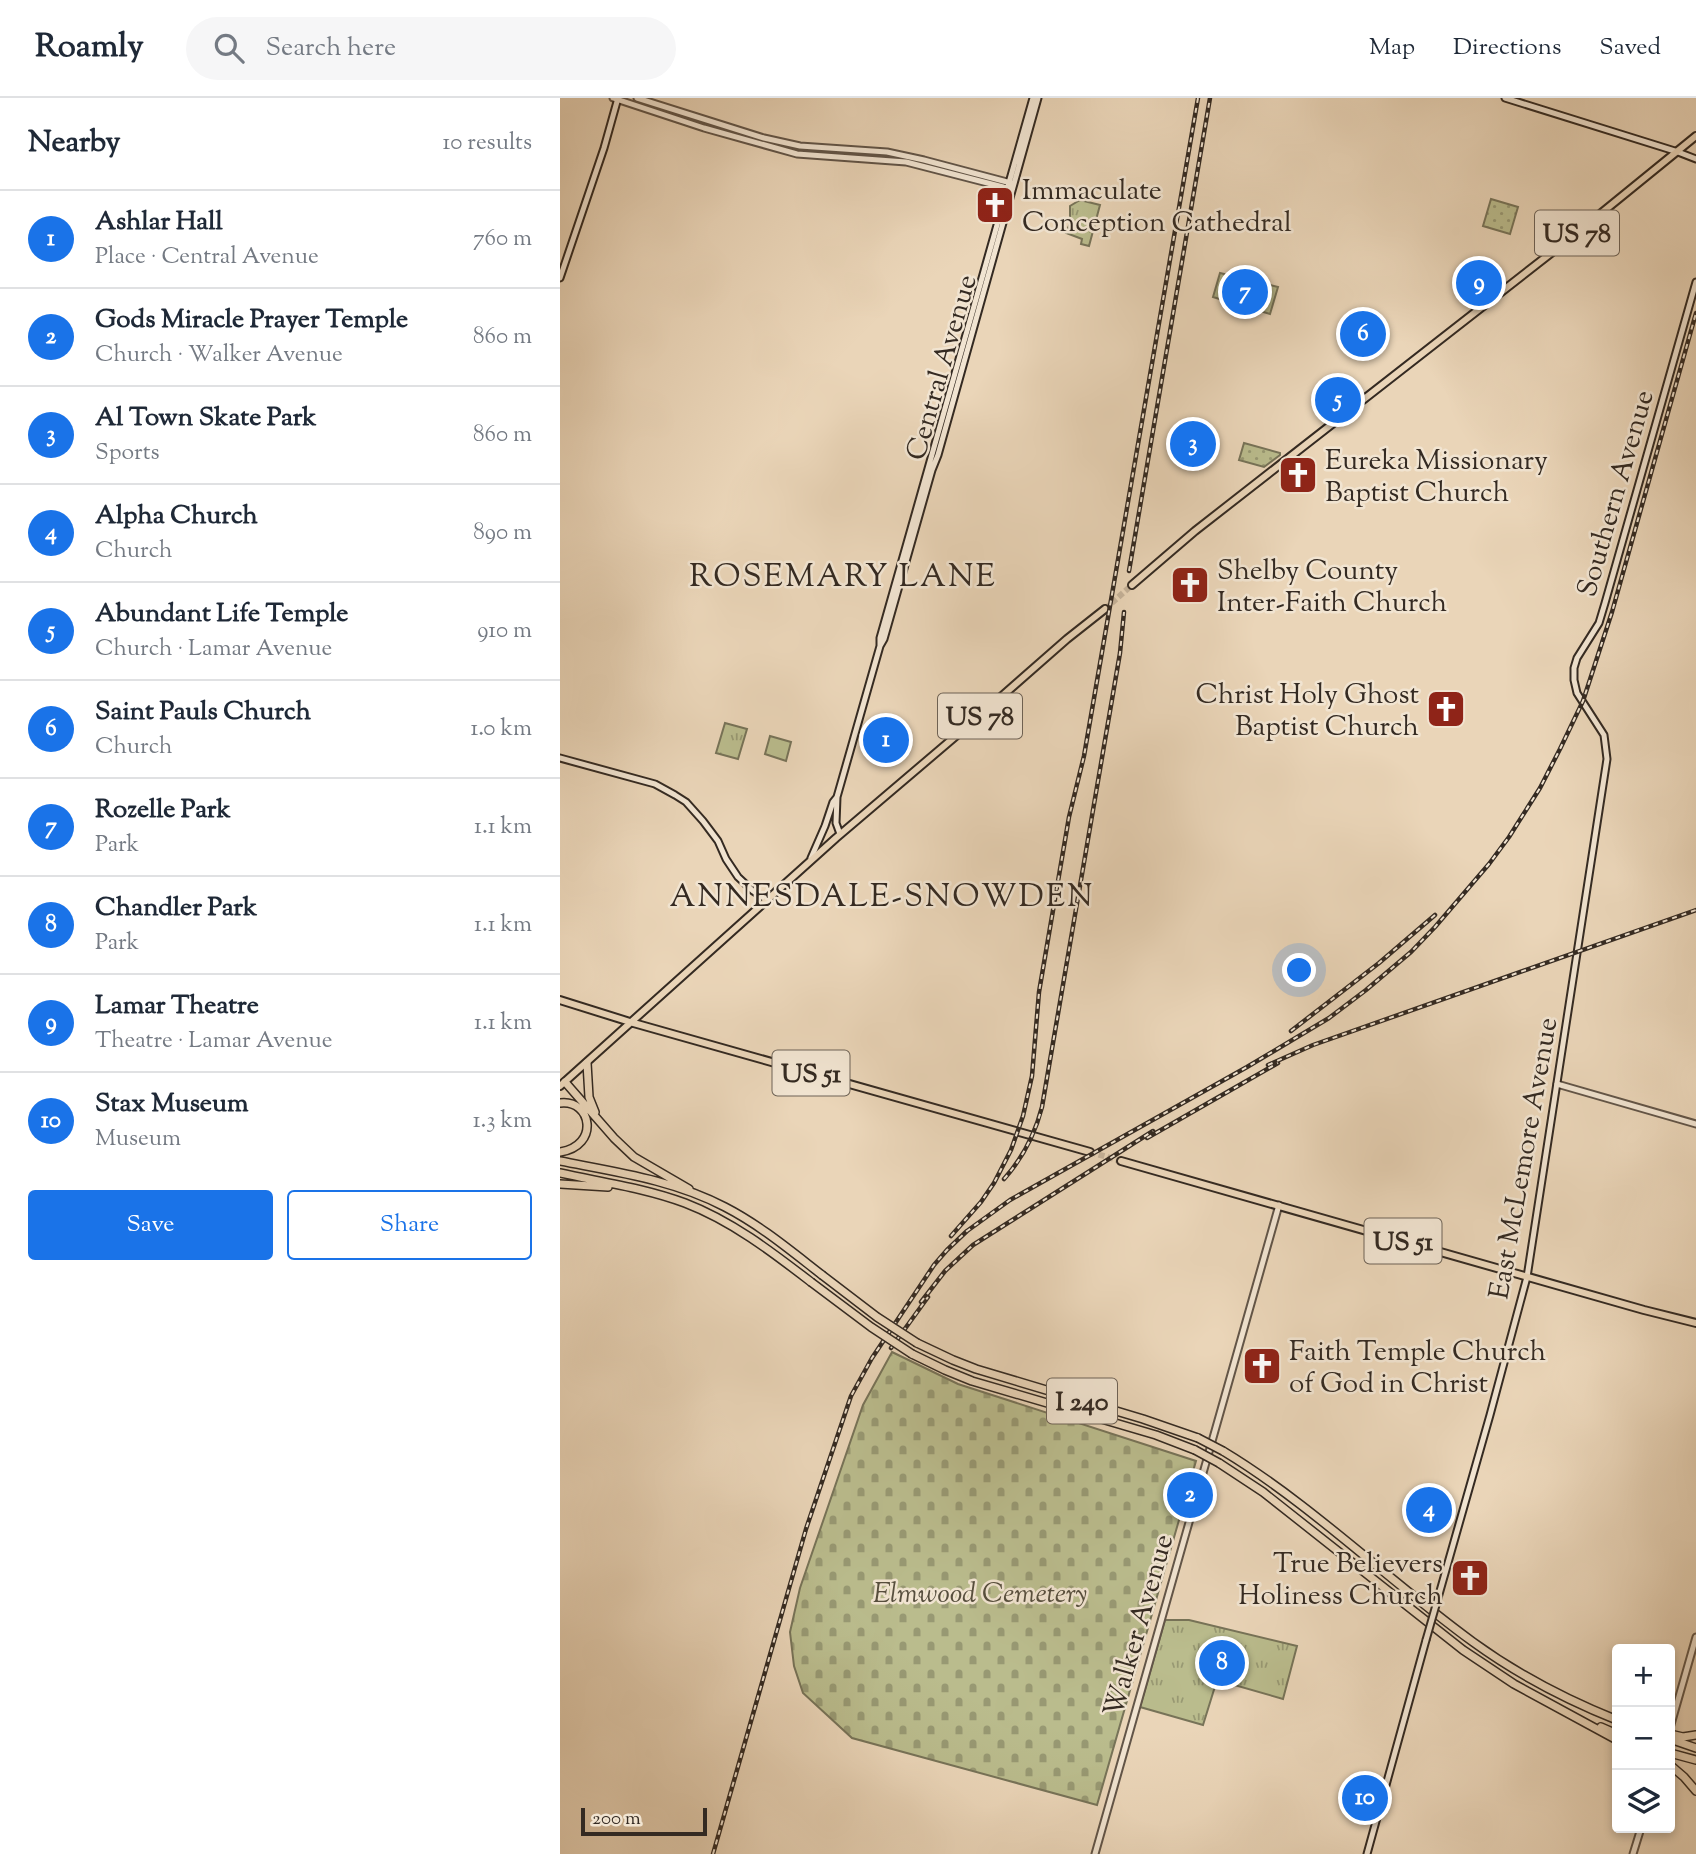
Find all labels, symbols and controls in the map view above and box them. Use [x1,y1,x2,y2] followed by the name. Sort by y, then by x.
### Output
[186,17,676,80] search box
[35,24,144,72] text: Roamly
[210,29,248,67] icon: search
[266,30,396,67] text: Search here
[1369,31,1415,65] text: Map
[1453,31,1561,65] text: Directions
[1599,31,1661,65] text: Saved
[28,122,120,165] text: Nearby
[443,127,532,160] text: 10 results
[1022,172,1292,244] place label: Immaculate Conception Cathedral
[974,184,1016,226] church icon: Immaculate Conception Cathedral
[95,204,223,241] text: Ashlar Hall
[1535,210,1619,256] road number: US 78
[47,223,55,256] text: 1
[473,223,532,256] text: 760 m
[95,241,319,274] text: Place · Central Avenue
[1456,257,1502,309] pin: 9
[1222,266,1268,318] pin: 7
[897,270,988,465] street label: Central Avenue
[95,302,408,339] text: Gods Miracle Prayer Temple
[1340,308,1386,360] pin: 6
[46,321,56,354] text: 2
[473,321,532,354] text: 860 m
[95,339,343,372] text: Church · Walker Avenue
[1315,374,1361,426] pin: 5
[1568,386,1666,602] street label: Southern Avenue
[95,400,317,437] text: Al Town Skate Park
[1170,418,1216,470] pin: 3
[46,419,56,452] text: 3
[473,419,532,452] text: 860 m
[95,437,160,470] text: Sports
[1325,442,1548,514] place label: Eureka Missionary Baptist Church
[1277,454,1319,496] church icon: Eureka Missionary Baptist Church
[95,498,258,535] text: Alpha Church
[45,517,57,550] text: 4
[473,517,532,550] text: 890 m
[95,535,173,568] text: Church
[1217,552,1447,624] place label: Shelby County Inter-Faith Church
[689,555,997,601] district label: ROSEMARY LANE
[1169,564,1211,606] church icon: Shelby County Inter-Faith Church
[95,596,348,633] text: Abundant Life Temple
[47,615,55,648] text: 5
[477,615,532,648] text: 910 m
[95,633,332,666] text: Church · Lamar Avenue
[1196,676,1419,748] place label: Christ Holy Ghost Baptist Church
[1425,688,1467,730] church icon: Christ Holy Ghost Baptist Church
[95,694,311,731] text: Saint Pauls Church
[938,694,1022,738] road number: US 78
[45,713,57,746] text: 6
[470,713,532,746] text: 1.0 km
[863,714,909,766] pin: 1
[95,731,173,764] text: Church
[95,792,231,829] text: Rozelle Park
[45,811,57,844] text: 7
[474,811,532,844] text: 1.1 km
[95,829,139,862] text: Park
[669,875,1095,921] district label: ANNESDALE-SNOWDEN
[95,890,257,927] text: Chandler Park
[45,909,57,942] text: 8
[474,909,532,942] text: 1.1 km
[95,927,139,960] text: Park
[1282,953,1316,987] your location
[95,988,259,1025] text: Lamar Theatre
[45,1007,57,1040] text: 9
[474,1007,532,1040] text: 1.1 km
[1480,1014,1569,1303] street label: East McLemore Avenue
[95,1025,332,1058] text: Theatre · Lamar Avenue
[772,1050,850,1096] road number: US 51
[95,1086,248,1123] text: Stax Museum
[41,1105,61,1138] text: 10
[473,1105,532,1138] text: 1.3 km
[95,1123,181,1156] text: Museum
[28,1190,273,1260] button: Save
[287,1190,532,1260] button: Share
[1364,1218,1442,1264] road number: US 51
[1289,1333,1546,1405] place label: Faith Temple Church of God in Christ
[1241,1345,1283,1387] church icon: Faith Temple Church of God in Christ
[1047,1378,1117,1424] road number: I 240
[1167,1469,1213,1521] pin: 2
[1406,1484,1452,1536] pin: 4
[1095,1530,1185,1722] street label: Walker Avenue
[1238,1545,1443,1617] place label: True Believers Holiness Church
[1449,1557,1491,1599] church icon: True Believers Holiness Church
[873,1575,1087,1615] park label: Elmwood Cemetery
[1199,1637,1245,1689] pin: 8
[1612,1644,1675,1833] map controls
[1612,1644,1675,1707] button: +
[1612,1707,1675,1770] button: −
[1612,1770,1675,1833] button: layers
[1342,1772,1388,1824] pin: 10
[581,1805,707,1837] scale bar
[592,1806,641,1833] text: 200 m

